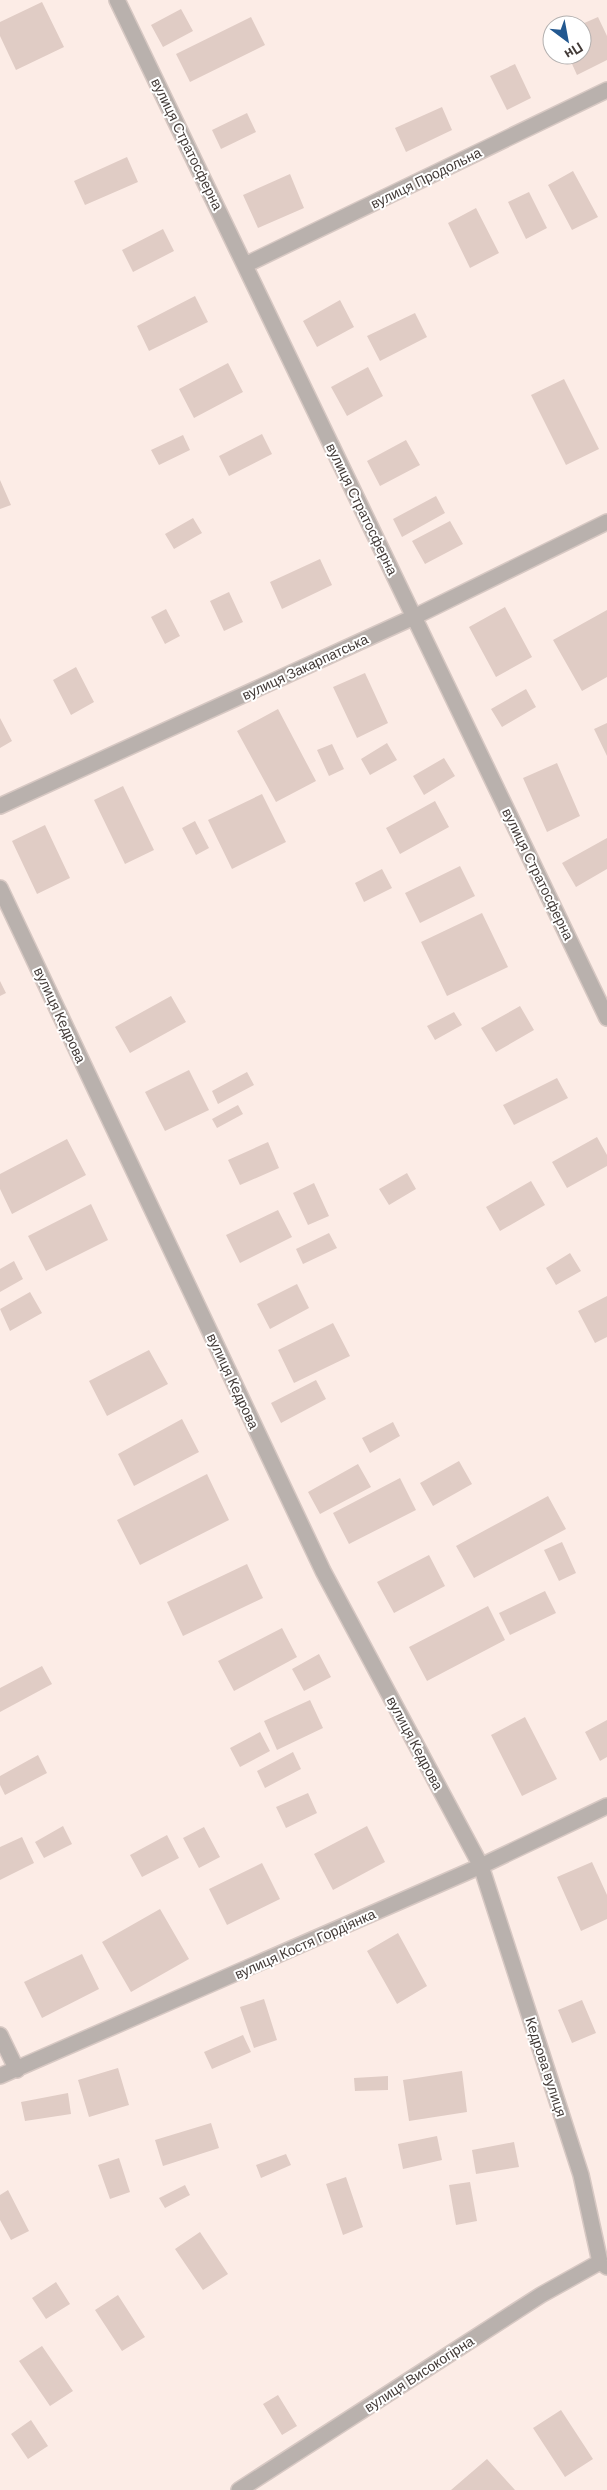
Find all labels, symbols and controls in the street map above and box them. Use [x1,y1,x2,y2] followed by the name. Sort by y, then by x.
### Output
[542,15,592,65] north arrow
[561,38,587,64] text: Пн
[147,75,227,213] street label: вулиця Стратосферна
[368,143,485,213] street label: вулиця Продольна
[322,440,402,578] street label: вулиця Стратосферна
[239,630,371,704] street label: вулиця Закарпатська
[498,805,578,943] street label: вулиця Стратосферна
[30,964,90,1066] street label: вулиця Кедрова
[203,1330,263,1432] street label: вулиця Кедрова
[383,1693,447,1793] street label: вулиця Кедрова
[232,1905,379,1983] street label: вулиця Костя Гордіянка
[521,2015,571,2119] street label: Кедрова вулиця
[361,2332,477,2416] street label: вулиця Високогірна

